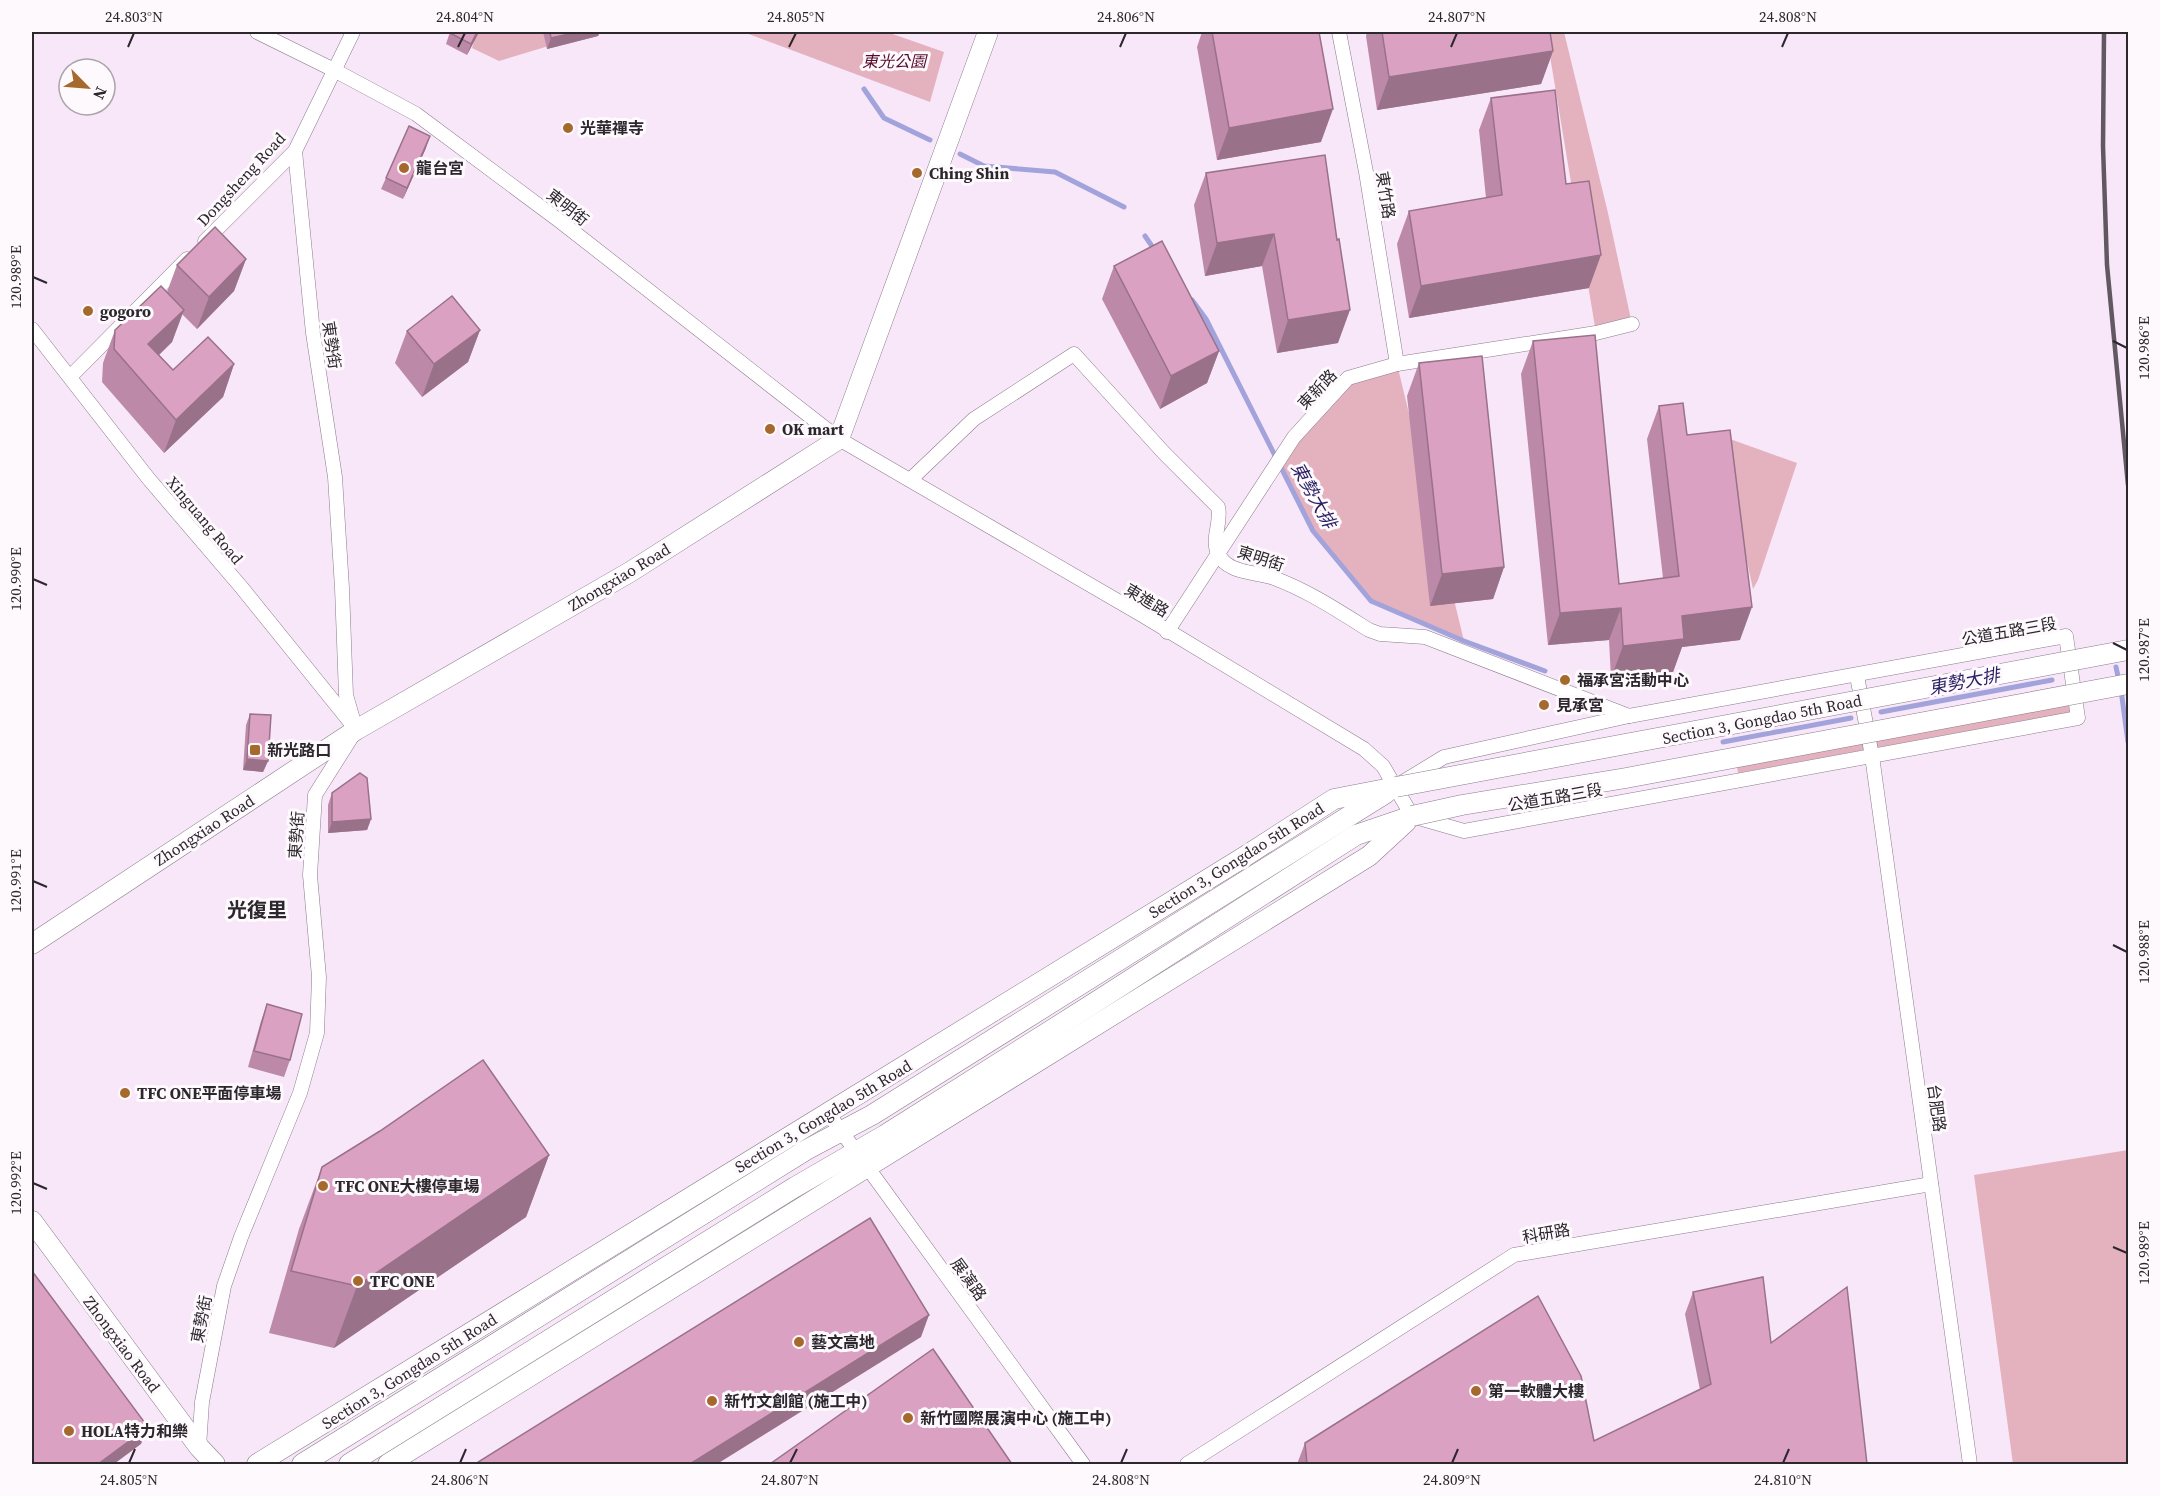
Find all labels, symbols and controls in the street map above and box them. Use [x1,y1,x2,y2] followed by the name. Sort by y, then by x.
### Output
[105,6,163,27] text: 24.803°N
[436,6,494,27] text: 24.804°N
[767,6,825,27] text: 24.805°N
[1097,6,1155,27] text: 24.806°N
[1428,6,1486,27] text: 24.807°N
[1759,6,1817,27] text: 24.808°N
[862,50,928,72] park label: 東光公園
[57,57,117,117] north arrow
[88,83,113,104] text: N
[580,117,644,139] place label: 光華禪寺
[561,121,575,135] marker: 光華禪寺
[192,127,290,231] street label: Dongsheng Road
[416,157,464,179] place label: 龍台宮
[397,161,411,175] marker: 龍台宮
[929,162,1009,184] place label: Ching Shin
[910,166,924,180] marker: Ching Shin
[1371,170,1401,220] street label: 東竹路
[542,184,594,230] street label: 東明街
[5,245,26,309] text: 120.989°E
[100,300,151,322] place label: gogoro
[81,304,95,318] marker: gogoro
[2133,316,2154,380] text: 120.986°E
[318,320,346,370] street label: 東勢街
[1292,364,1342,414] street label: 東新路
[782,418,844,440] place label: OK mart
[763,422,777,436] marker: OK mart
[1286,457,1343,534] water label: 東勢大排
[162,471,248,569] street label: Xinguang Road
[564,538,674,616] street label: Zhongxiao Road
[1235,540,1287,576] street label: 東明街
[5,547,26,611] text: 120.990°E
[1121,578,1173,622] street label: 東進路
[1960,612,2058,650] street label: 公道五路三段
[2133,618,2154,682] text: 120.987°E
[1926,661,2004,700] water label: 東勢大排
[1577,669,1689,691] place label: 福承宮活動中心
[1558,673,1572,687] marker: 福承宮活動中心
[1660,689,1864,749] street label: Section 3, Gongdao 5th Road
[1556,694,1604,716] place label: 見承宮
[1537,698,1551,712] marker: 見承宮
[267,739,331,761] place label: 新光路口
[248,743,262,757] marker: 新光路口
[1506,778,1604,816] street label: 公道五路三段
[150,789,258,871] street label: Zhongxiao Road
[1144,797,1328,923] street label: Section 3, Gongdao 5th Road
[283,810,309,860] street label: 東勢街
[5,849,26,913] text: 120.991°E
[227,896,287,924] district label: 光復里
[2133,920,2154,984] text: 120.988°E
[730,1054,916,1178] street label: Section 3, Gongdao 5th Road
[137,1082,282,1104] place label: TFC ONE平面停車場
[1923,1083,1951,1133] street label: 台肥路
[118,1086,132,1100] marker: TFC ONE平面停車場
[5,1151,26,1215] text: 120.992°E
[335,1175,480,1197] place label: TFC ONE大樓停車場
[316,1179,330,1193] marker: TFC ONE大樓停車場
[1520,1218,1572,1248] street label: 科研路
[2133,1221,2154,1285] text: 120.989°E
[946,1253,992,1305] street label: 展演路
[370,1270,435,1292] place label: TFC ONE
[351,1274,365,1288] marker: TFC ONE
[79,1291,165,1397] street label: Zhongxiao Road
[186,1293,216,1345] street label: 東勢街
[317,1308,501,1434] street label: Section 3, Gongdao 5th Road
[811,1331,875,1353] place label: 藝文高地
[792,1335,806,1349] marker: 藝文高地
[1488,1380,1584,1402] place label: 第一軟體大樓
[1469,1384,1483,1398] marker: 第一軟體大樓
[724,1390,868,1412] place label: 新竹文創館 (施工中)
[705,1394,719,1408] marker: 新竹文創館 (施工中)
[920,1407,1112,1429] place label: 新竹國際展演中心 (施工中)
[901,1411,915,1425] marker: 新竹國際展演中心 (施工中)
[81,1420,188,1442] place label: HOLA特力和樂
[62,1424,76,1438] marker: HOLA特力和樂
[100,1469,158,1490] text: 24.805°N
[431,1469,489,1490] text: 24.806°N
[761,1469,819,1490] text: 24.807°N
[1092,1469,1150,1490] text: 24.808°N
[1423,1469,1481,1490] text: 24.809°N
[1754,1469,1812,1490] text: 24.810°N

